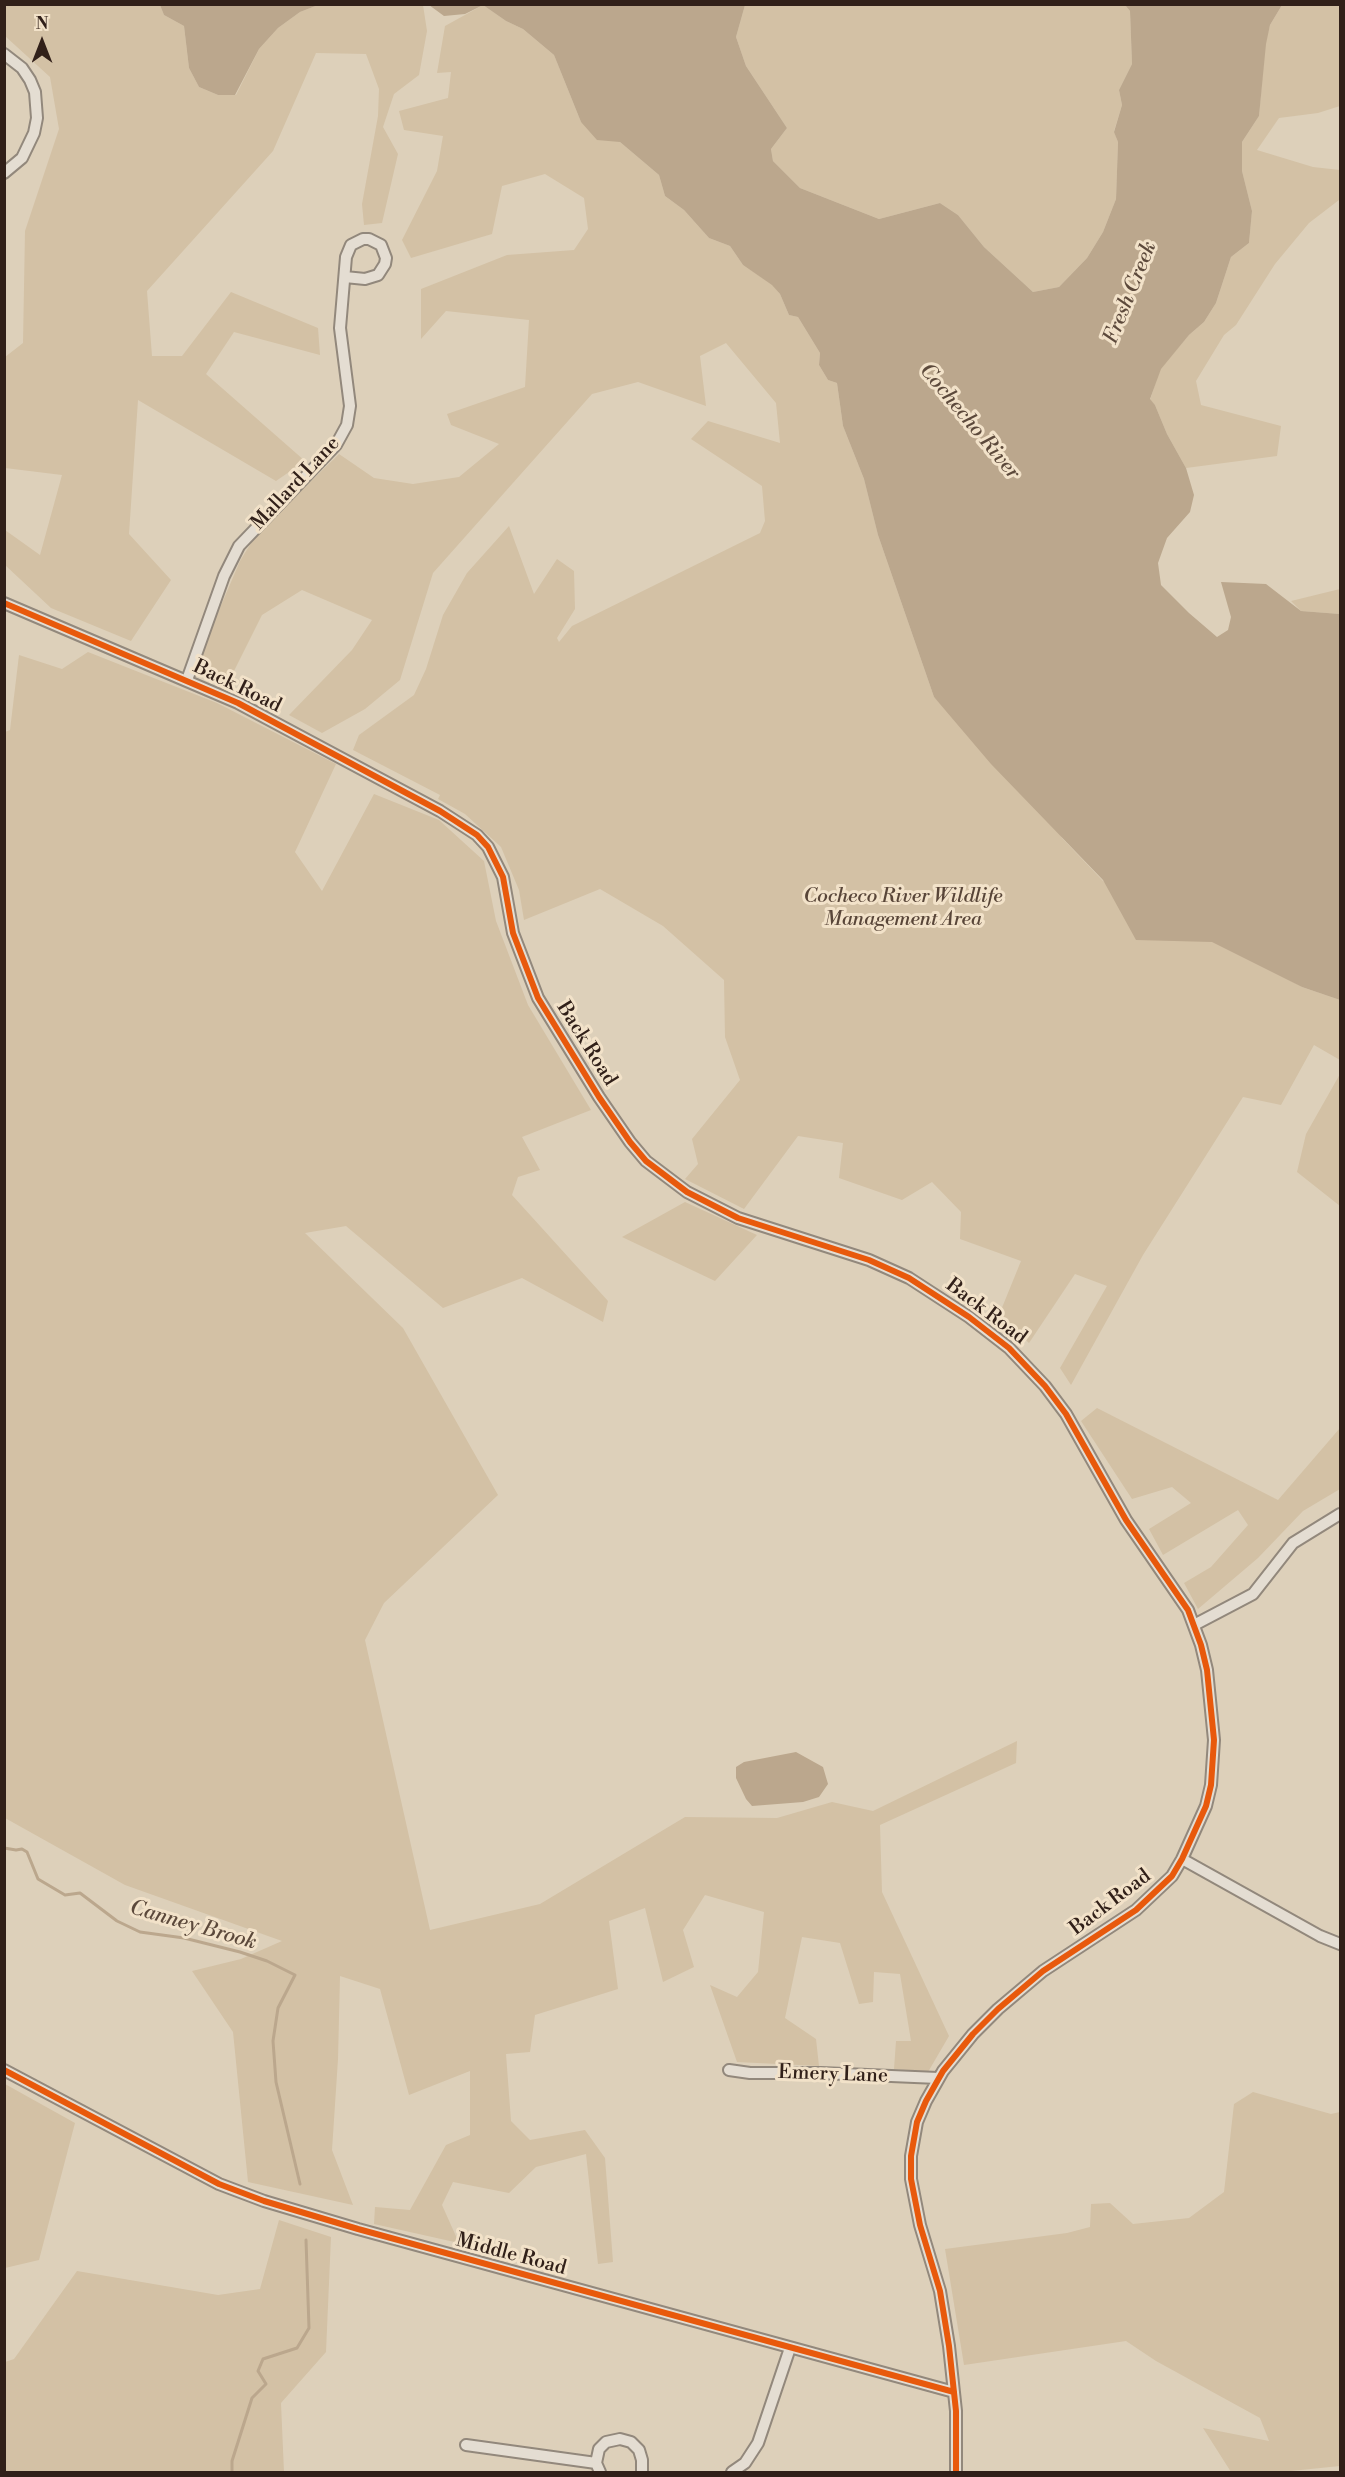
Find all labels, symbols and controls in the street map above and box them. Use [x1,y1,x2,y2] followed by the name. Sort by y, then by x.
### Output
[12,12,72,72] north arrow
[36,14,48,34] text: N
[1099,238,1163,348] water label: Fresh Creek
[913,359,1025,485] water label: Cochecho River
[247,432,345,536] street label: Mallard Lane
[189,655,285,719] street label: Back Road
[803,885,1003,932] park label: Cocheco River Wildlife Management Area
[551,997,621,1091] street label: Back Road
[941,1274,1031,1350] street label: Back Road
[1066,1865,1156,1941] street label: Back Road
[127,1896,259,1956] water label: Canney Brook
[778,2061,888,2089] street label: Emery Lane
[453,2229,569,2281] street label: Middle Road

